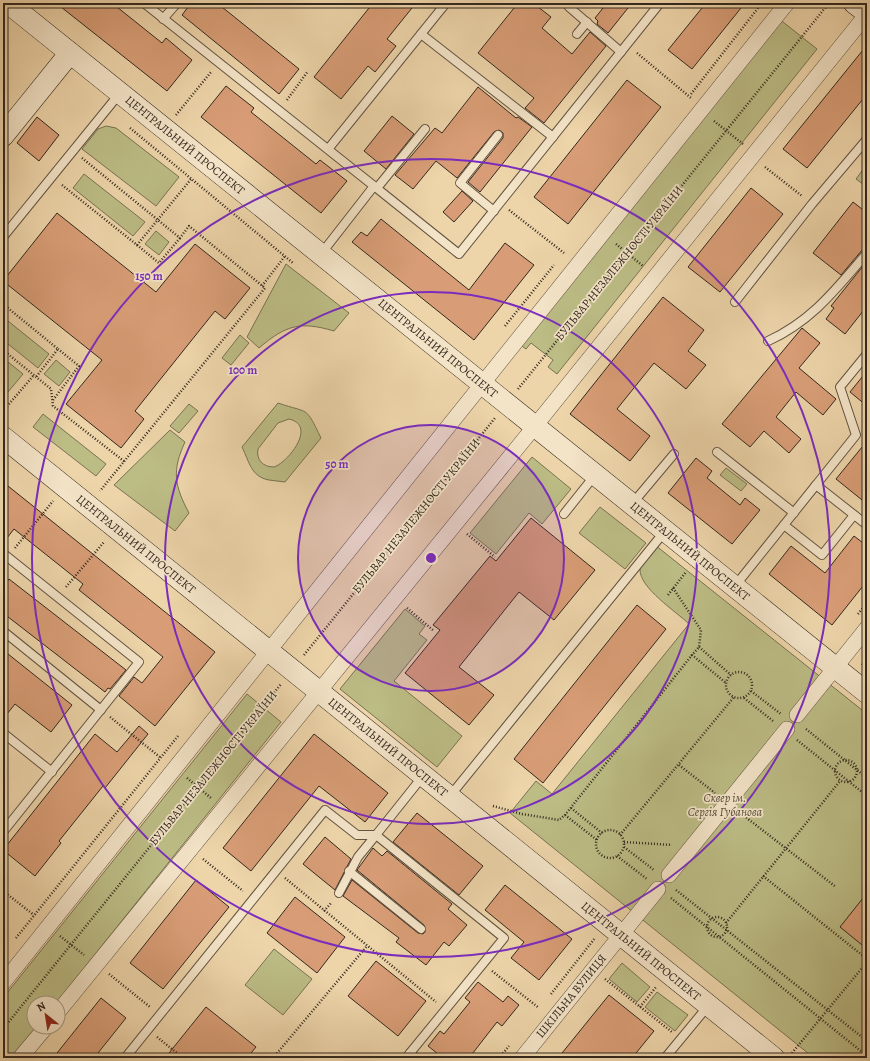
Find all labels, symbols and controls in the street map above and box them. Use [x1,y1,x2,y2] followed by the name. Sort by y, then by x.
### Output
[122,92,248,198] street label: ЦЕНТРАЛЬНИЙ ПРОСПЕКТ
[551,182,687,344] street label: БУЛЬВАР НЕЗАЛЕЖНОСТІ УКРАЇНИ
[135,268,163,284] text: 150 m
[375,295,501,401] street label: ЦЕНТРАЛЬНИЙ ПРОСПЕКТ
[229,362,257,378] text: 100 m
[348,435,484,597] street label: БУЛЬВАР НЕЗАЛЕЖНОСТІ УКРАЇНИ
[325,456,349,472] text: 50 m
[73,491,199,597] street label: ЦЕНТРАЛЬНИЙ ПРОСПЕКТ
[627,498,753,604] street label: ЦЕНТРАЛЬНИЙ ПРОСПЕКТ
[424,551,438,565] centre of rings
[145,687,281,849] street label: БУЛЬВАР НЕЗАЛЕЖНОСТІ УКРАЇНИ
[325,694,451,800] street label: ЦЕНТРАЛЬНИЙ ПРОСПЕКТ
[688,790,763,820] park label: Сквер ім. Сергія Губанова
[578,898,704,1004] street label: ЦЕНТРАЛЬНИЙ ПРОСПЕКТ
[532,951,610,1041] street label: ШКІЛЬНА ВУЛИЦЯ
[26,995,66,1035] north arrow
[34,998,48,1015] text: N

